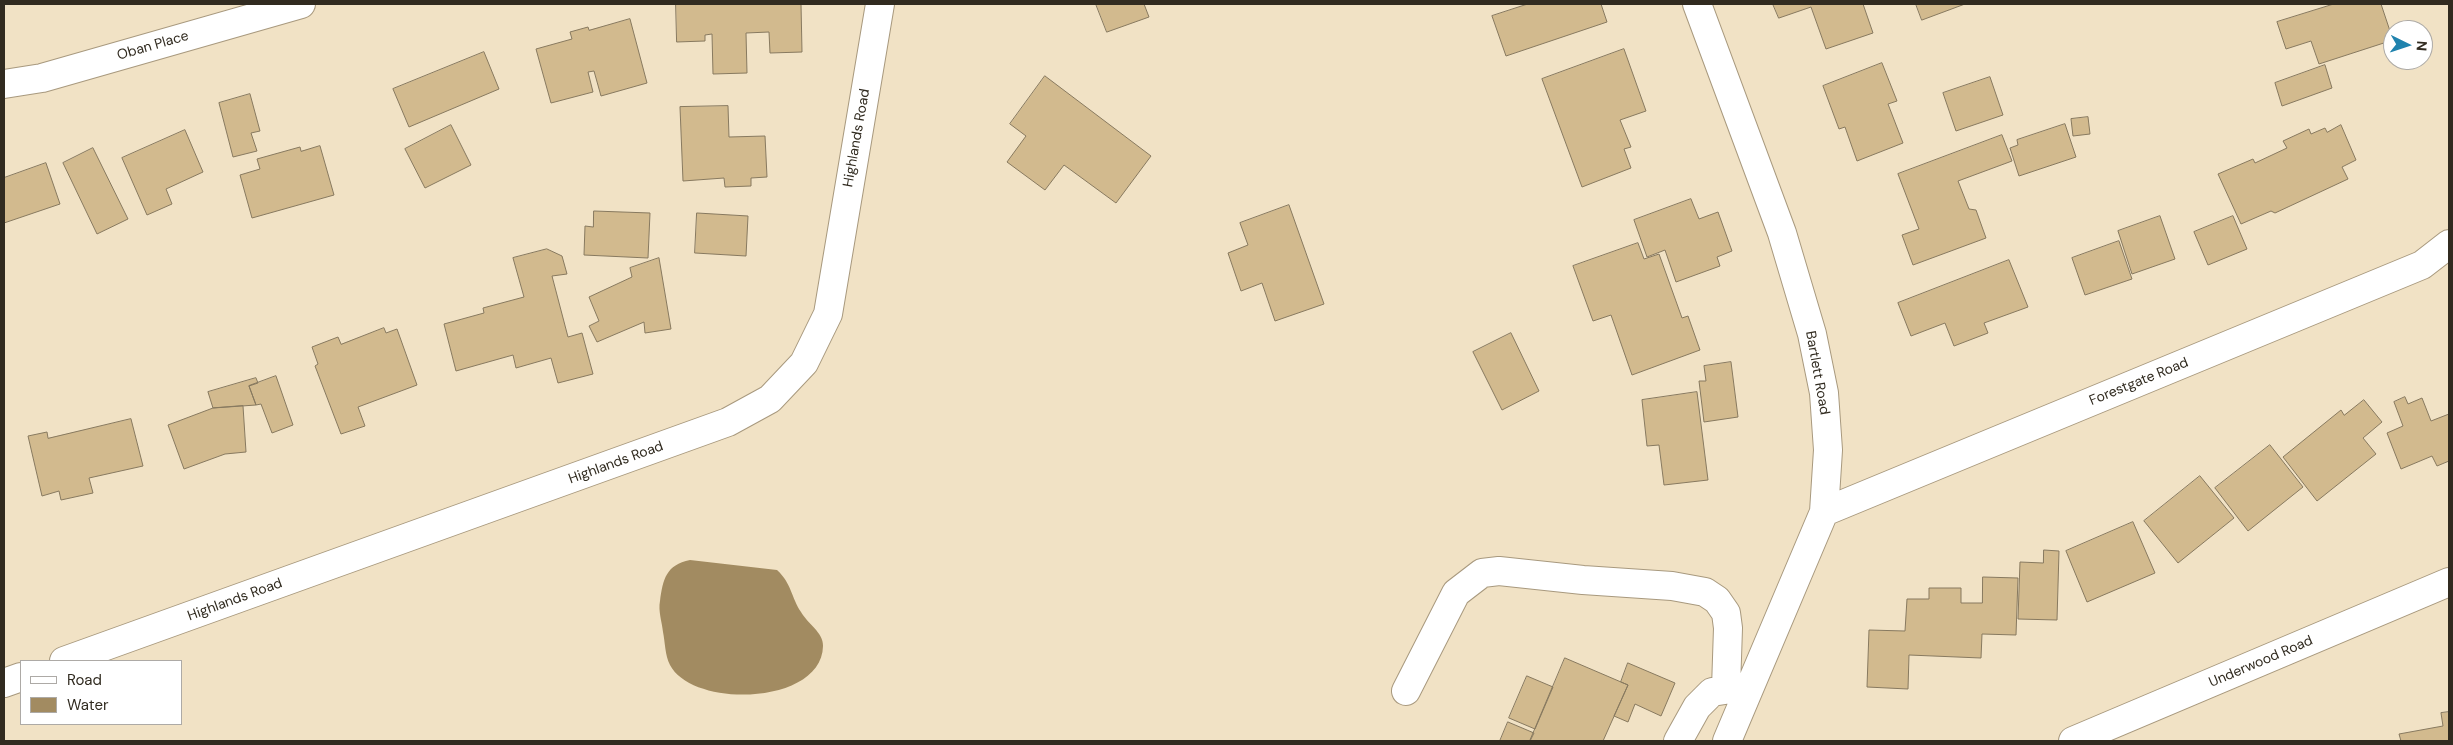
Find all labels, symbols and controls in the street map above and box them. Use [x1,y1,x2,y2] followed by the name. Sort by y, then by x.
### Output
[2383,20,2433,70] north arrow
[115,28,191,64] street label: Oban Place
[2413,40,2431,52] text: N
[840,87,874,189] street label: Highlands Road
[1801,330,1833,416] street label: Bartlett Road
[2087,354,2191,410] street label: Forestgate Road
[566,438,666,488] street label: Highlands Road
[185,575,285,625] street label: Highlands Road
[2207,633,2315,691] street label: Underwood Road
[20,660,182,725] legend
[67,670,102,690] text: Road
[67,695,108,715] text: Water

